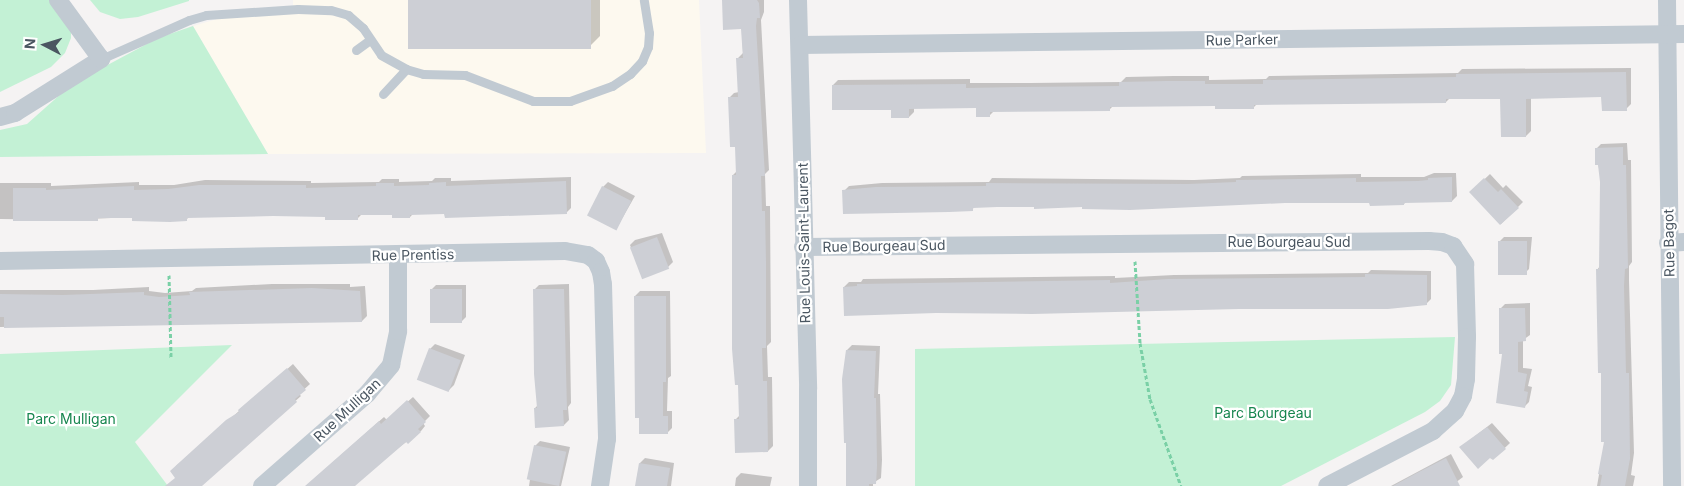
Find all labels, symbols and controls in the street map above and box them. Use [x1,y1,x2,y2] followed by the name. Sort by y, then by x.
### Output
[20,20,70,70] north arrow
[1206,31,1278,49] street label: Rue Parker
[21,38,38,50] text: N
[794,163,814,323] street label: Rue Louis-Saint-Laurent
[1660,209,1678,277] street label: Rue Bagot
[1227,234,1351,250] street label: Rue Bourgeau Sud
[822,237,946,255] street label: Rue Bourgeau Sud
[372,246,454,264] street label: Rue Prentiss
[310,375,384,445] street label: Rue Mulligan
[1214,405,1312,421] park label: Parc Bourgeau
[26,411,116,427] park label: Parc Mulligan

